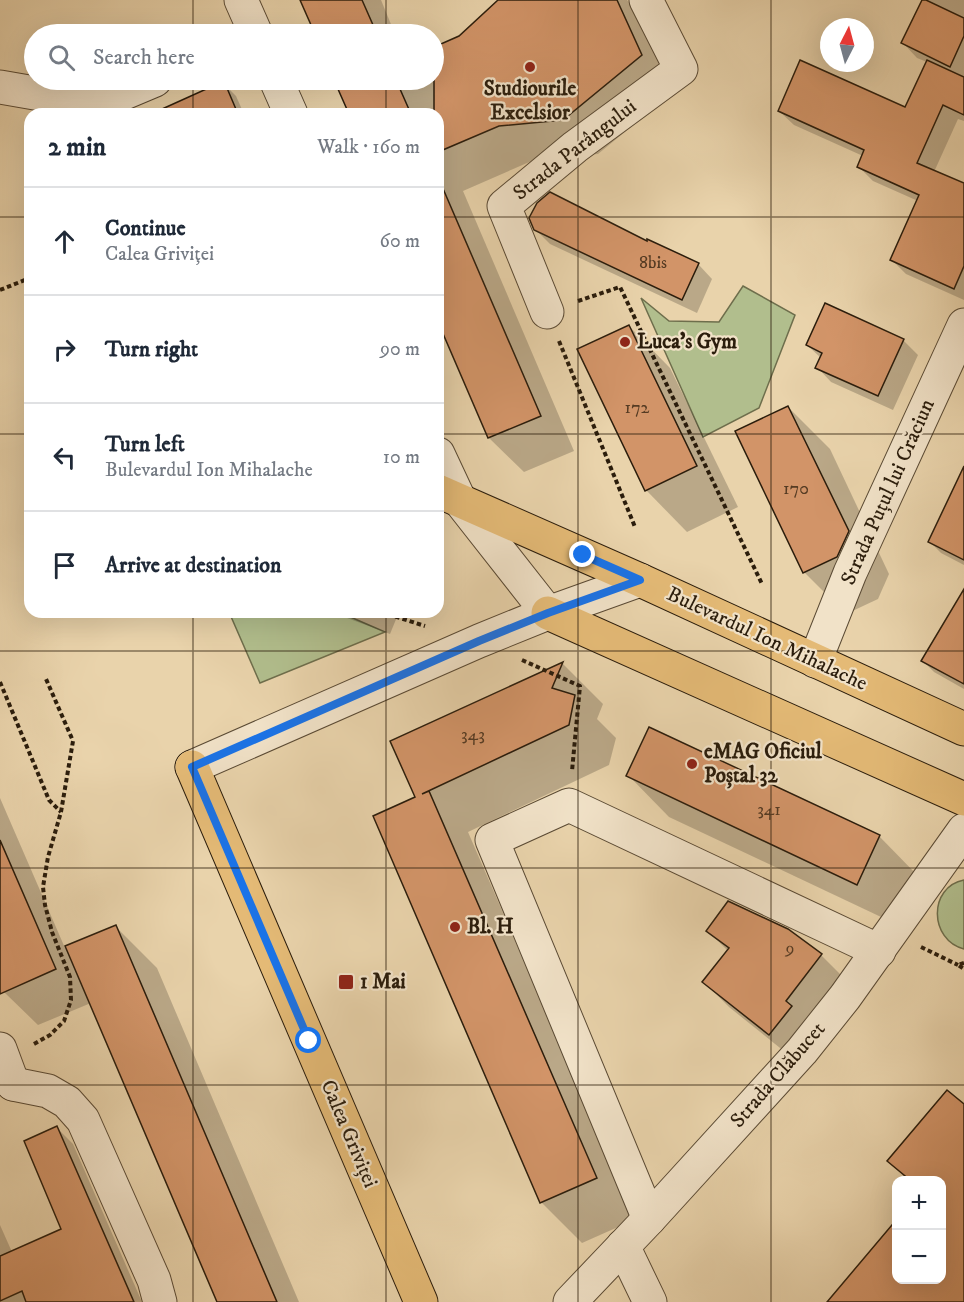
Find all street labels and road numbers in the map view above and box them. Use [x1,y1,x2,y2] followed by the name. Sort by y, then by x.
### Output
[508,94,642,206] street label: Strada Parângului
[835,395,941,589] street label: Strada Puțul lui Crăciun
[663,581,872,697] street label: Bulevardul Ion Mihalache
[725,1016,831,1133] street label: Strada Clăbucet
[315,1076,383,1192] street label: Calea Griviței

